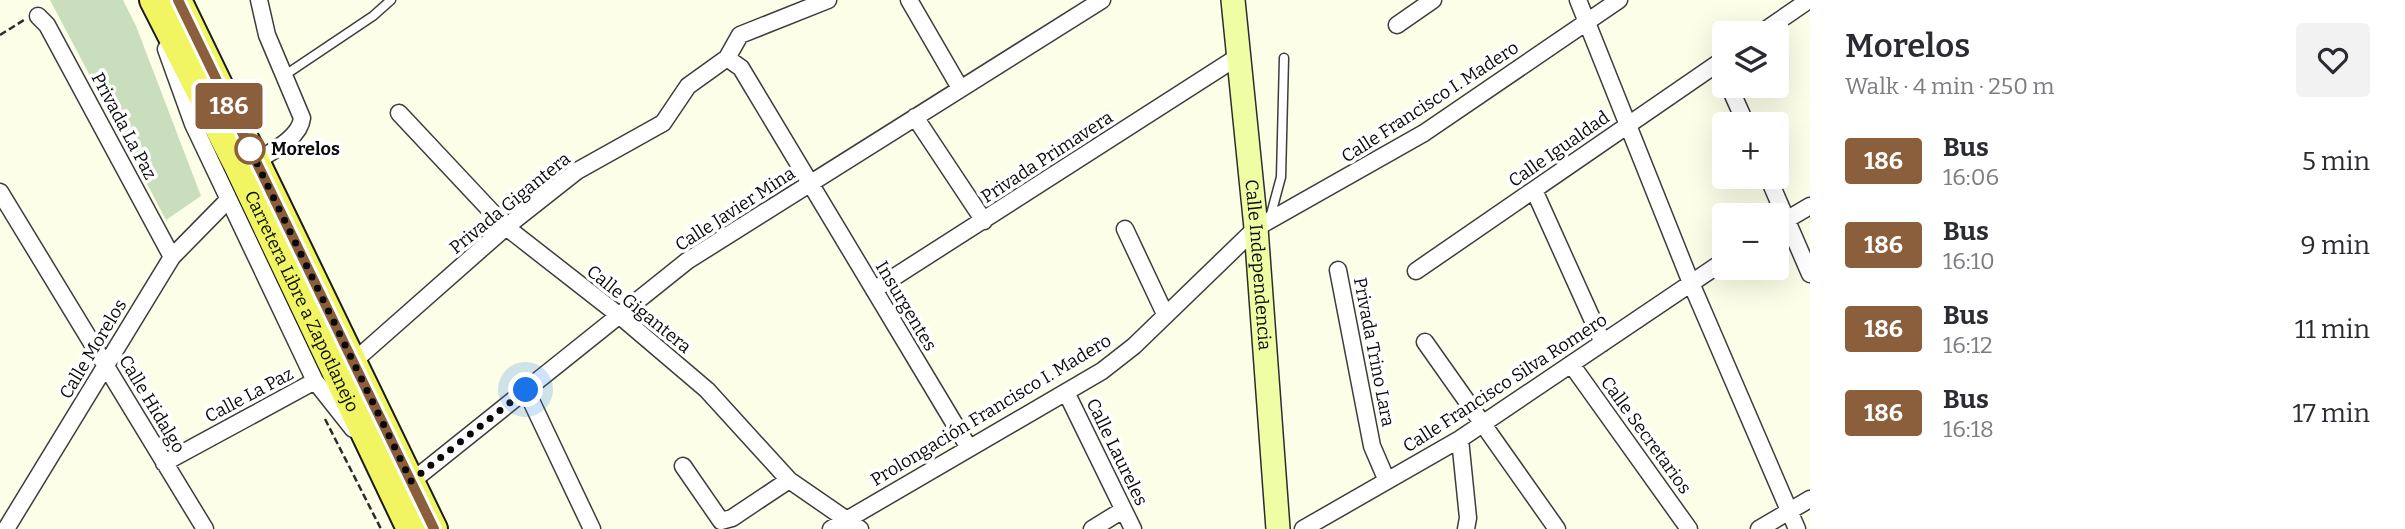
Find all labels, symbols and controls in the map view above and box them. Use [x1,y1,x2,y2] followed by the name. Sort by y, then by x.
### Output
[1712,21,1789,280] map controls
[1712,21,1789,98] button: layers
[2296,23,2370,97] button: heart
[1845,26,1970,66] text: Morelos
[1337,36,1523,168] street label: Calle Francisco I. Madero
[87,69,161,183] street label: Privada La Paz
[1845,72,2054,100] text: Walk · 4 min · 250 m
[189,83,269,129] line badge: 186
[210,92,249,120] text: 186
[977,106,1117,208] street label: Privada Primavera
[1504,106,1614,192] street label: Calle Igualdad
[1712,112,1789,189] button: +
[1943,132,1989,163] text: Bus
[235,134,265,164] marker: Morelos
[271,138,340,160] place label: Morelos
[2302,146,2370,177] text: 5 min
[445,147,575,259] street label: Privada Gigantera
[1864,147,1903,175] text: 186
[671,162,799,256] street label: Calle Javier Mina
[1943,163,1999,191] text: 16:06
[1240,178,1276,351] street label: Calle Independencia
[240,187,364,416] street label: Carretera Libre a Zapotlanejo
[1712,203,1789,280] button: −
[1943,216,1989,247] text: Bus
[2301,230,2370,261] text: 9 min
[1864,231,1903,259] text: 186
[1943,247,1995,275] text: 16:10
[871,257,941,355] street label: Insurgentes
[582,260,696,358] street label: Calle Gigantera
[1349,276,1399,429] street label: Privada Trino Lara
[55,295,131,403] street label: Calle Morelos
[1943,300,1989,331] text: Bus
[1399,309,1611,457] street label: Calle Francisco Silva Romero
[2295,314,2370,345] text: 11 min
[1864,315,1903,343] text: 186
[867,329,1115,491] street label: Prolongación Francisco I. Madero
[1943,331,1993,359] text: 16:12
[114,351,190,457] street label: Calle Hidalgo
[201,363,297,427] street label: Calle La Paz
[508,372,543,407] your location
[1596,372,1696,498] street label: Calle Secretarios
[1943,384,1989,415] text: Bus
[1082,395,1152,509] street label: Calle Laureles
[2292,398,2370,429] text: 17 min
[1864,399,1903,427] text: 186
[1943,415,1994,443] text: 16:18

